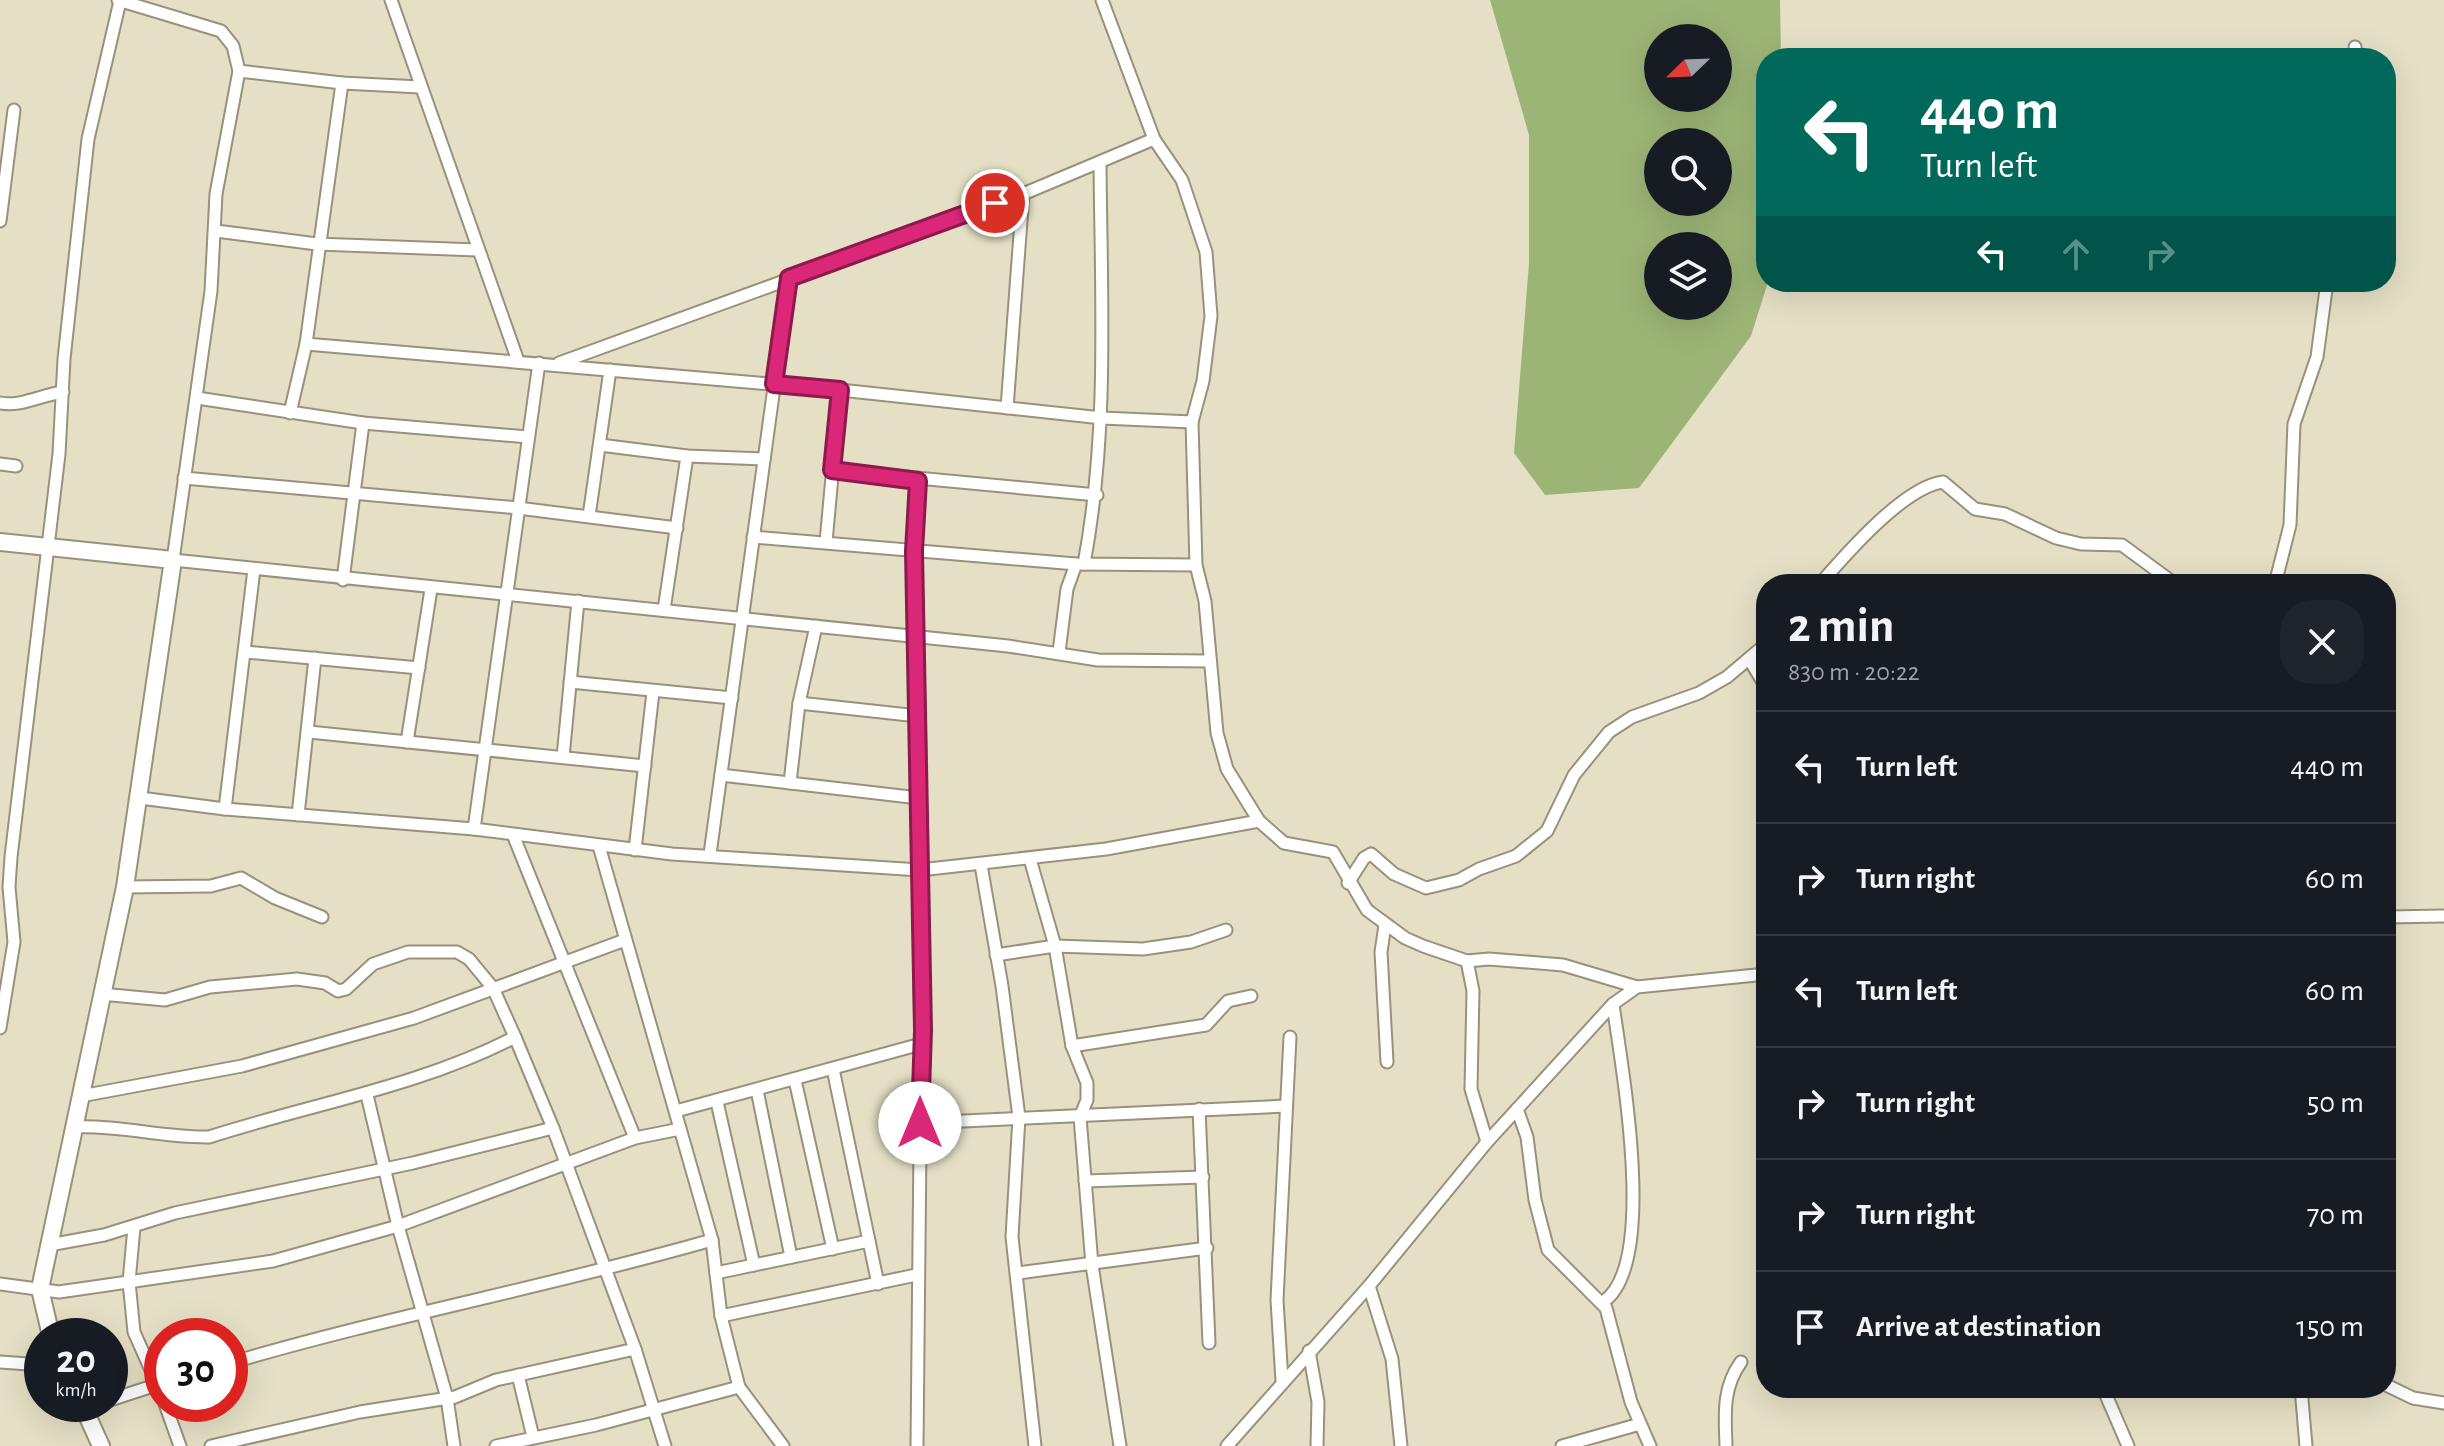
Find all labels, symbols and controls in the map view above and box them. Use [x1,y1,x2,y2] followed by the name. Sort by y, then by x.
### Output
[1644,24,1732,112] north arrow
[1644,24,1732,320] map controls
[1788,80,1892,184] icon: left
[1920,83,2059,139] text: 440 m
[1644,128,1732,216] button: search
[1920,148,2037,184] text: Turn left
[961,169,1029,237] pin
[973,181,1017,225] icon: arrive
[1644,232,1732,320] button: layers
[1970,232,2014,276] icon: left
[2054,232,2098,276] icon: ahead
[2138,232,2182,276] icon: right
[2280,600,2364,684] button: close
[1788,603,1895,651] text: 2 min
[1788,659,1920,685] text: 830 m · 20:22
[1788,745,1832,789] icon: left
[1856,752,1957,782] text: Turn left
[2290,752,2364,782] text: 440 m
[1788,857,1832,901] icon: right
[1856,864,1975,894] text: Turn right
[2305,864,2364,894] text: 60 m
[1788,969,1832,1013] icon: left
[1856,976,1957,1006] text: Turn left
[2305,976,2364,1006] text: 60 m
[878,1081,962,1165] position arrow
[1788,1081,1832,1125] icon: right
[1856,1088,1975,1118] text: Turn right
[2307,1088,2364,1118] text: 50 m
[1788,1193,1832,1237] icon: right
[1856,1200,1975,1230] text: Turn right
[2307,1200,2364,1230] text: 70 m
[1788,1305,1832,1349] icon: arrive
[1856,1312,2102,1342] text: Arrive at destination
[2296,1312,2364,1342] text: 150 m
[144,1318,248,1422] speed limit sign: 30
[56,1340,96,1380] text: 20
[55,1380,97,1400] text: km/h

